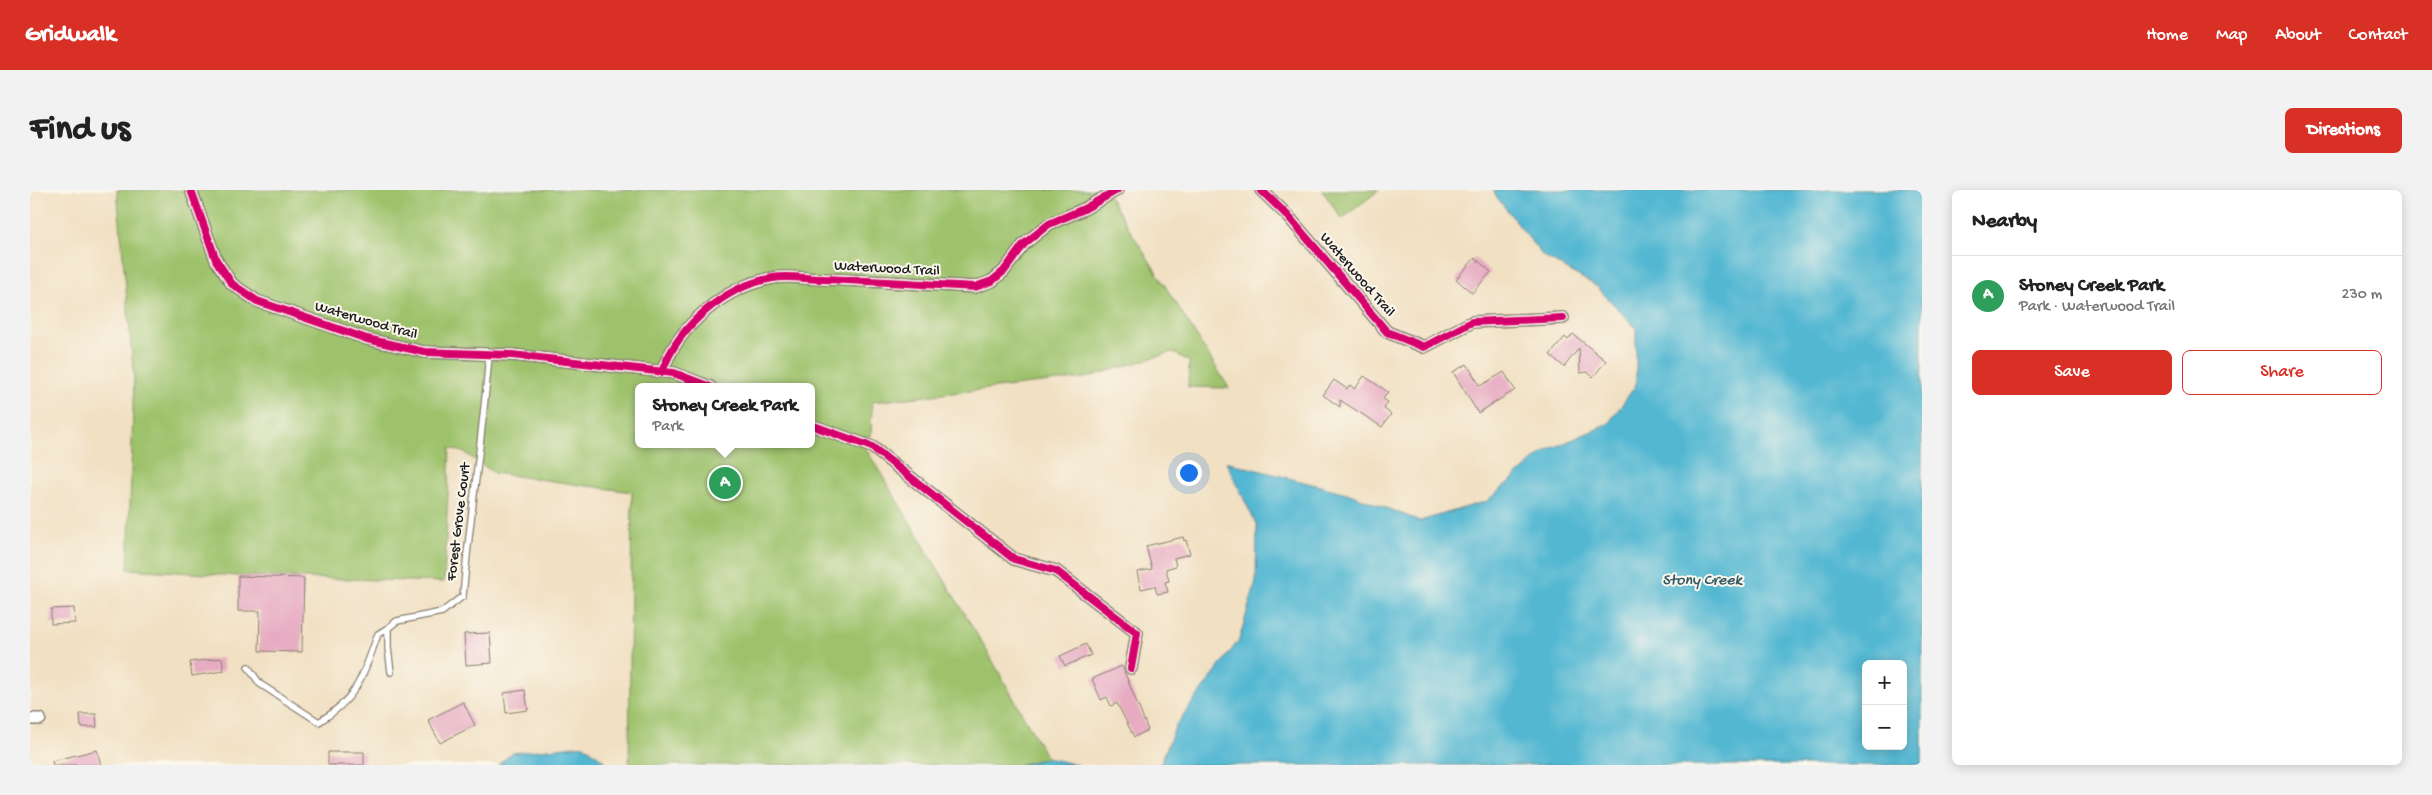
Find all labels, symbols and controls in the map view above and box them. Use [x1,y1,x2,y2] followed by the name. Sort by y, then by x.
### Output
[25,21,116,50] text: Gridwalk
[2146,25,2188,46] text: Home
[2216,25,2247,46] text: Map
[2275,25,2321,46] text: About
[2349,25,2407,46] text: Contact
[2285,108,2402,153] button: Directions
[30,110,130,151] text: Find us
[1972,210,2037,235] text: Nearby
[1316,229,1398,321] street label: Waterwood Trail
[834,257,940,281] street label: Waterwood Trail
[2019,275,2164,298] text: Stoney Creek Park
[1983,286,1993,305] text: A
[2342,286,2382,305] text: 230 m
[313,298,419,344] street label: Waterwood Trail
[2019,298,2175,317] text: Park · Waterwood Trail
[1972,350,2172,395] button: Save
[2182,350,2382,395] button: Share
[635,383,815,448] popup
[653,395,797,418] text: Stoney Creek Park
[653,418,683,437] text: Park
[443,460,475,583] street label: Forest Grove Court
[1176,460,1202,486] your location
[709,464,741,502] pin: A
[1662,572,1744,591] water label: Stony Creek
[1862,660,1907,750] map controls
[1862,660,1907,705] button: +
[1862,705,1907,750] button: −

